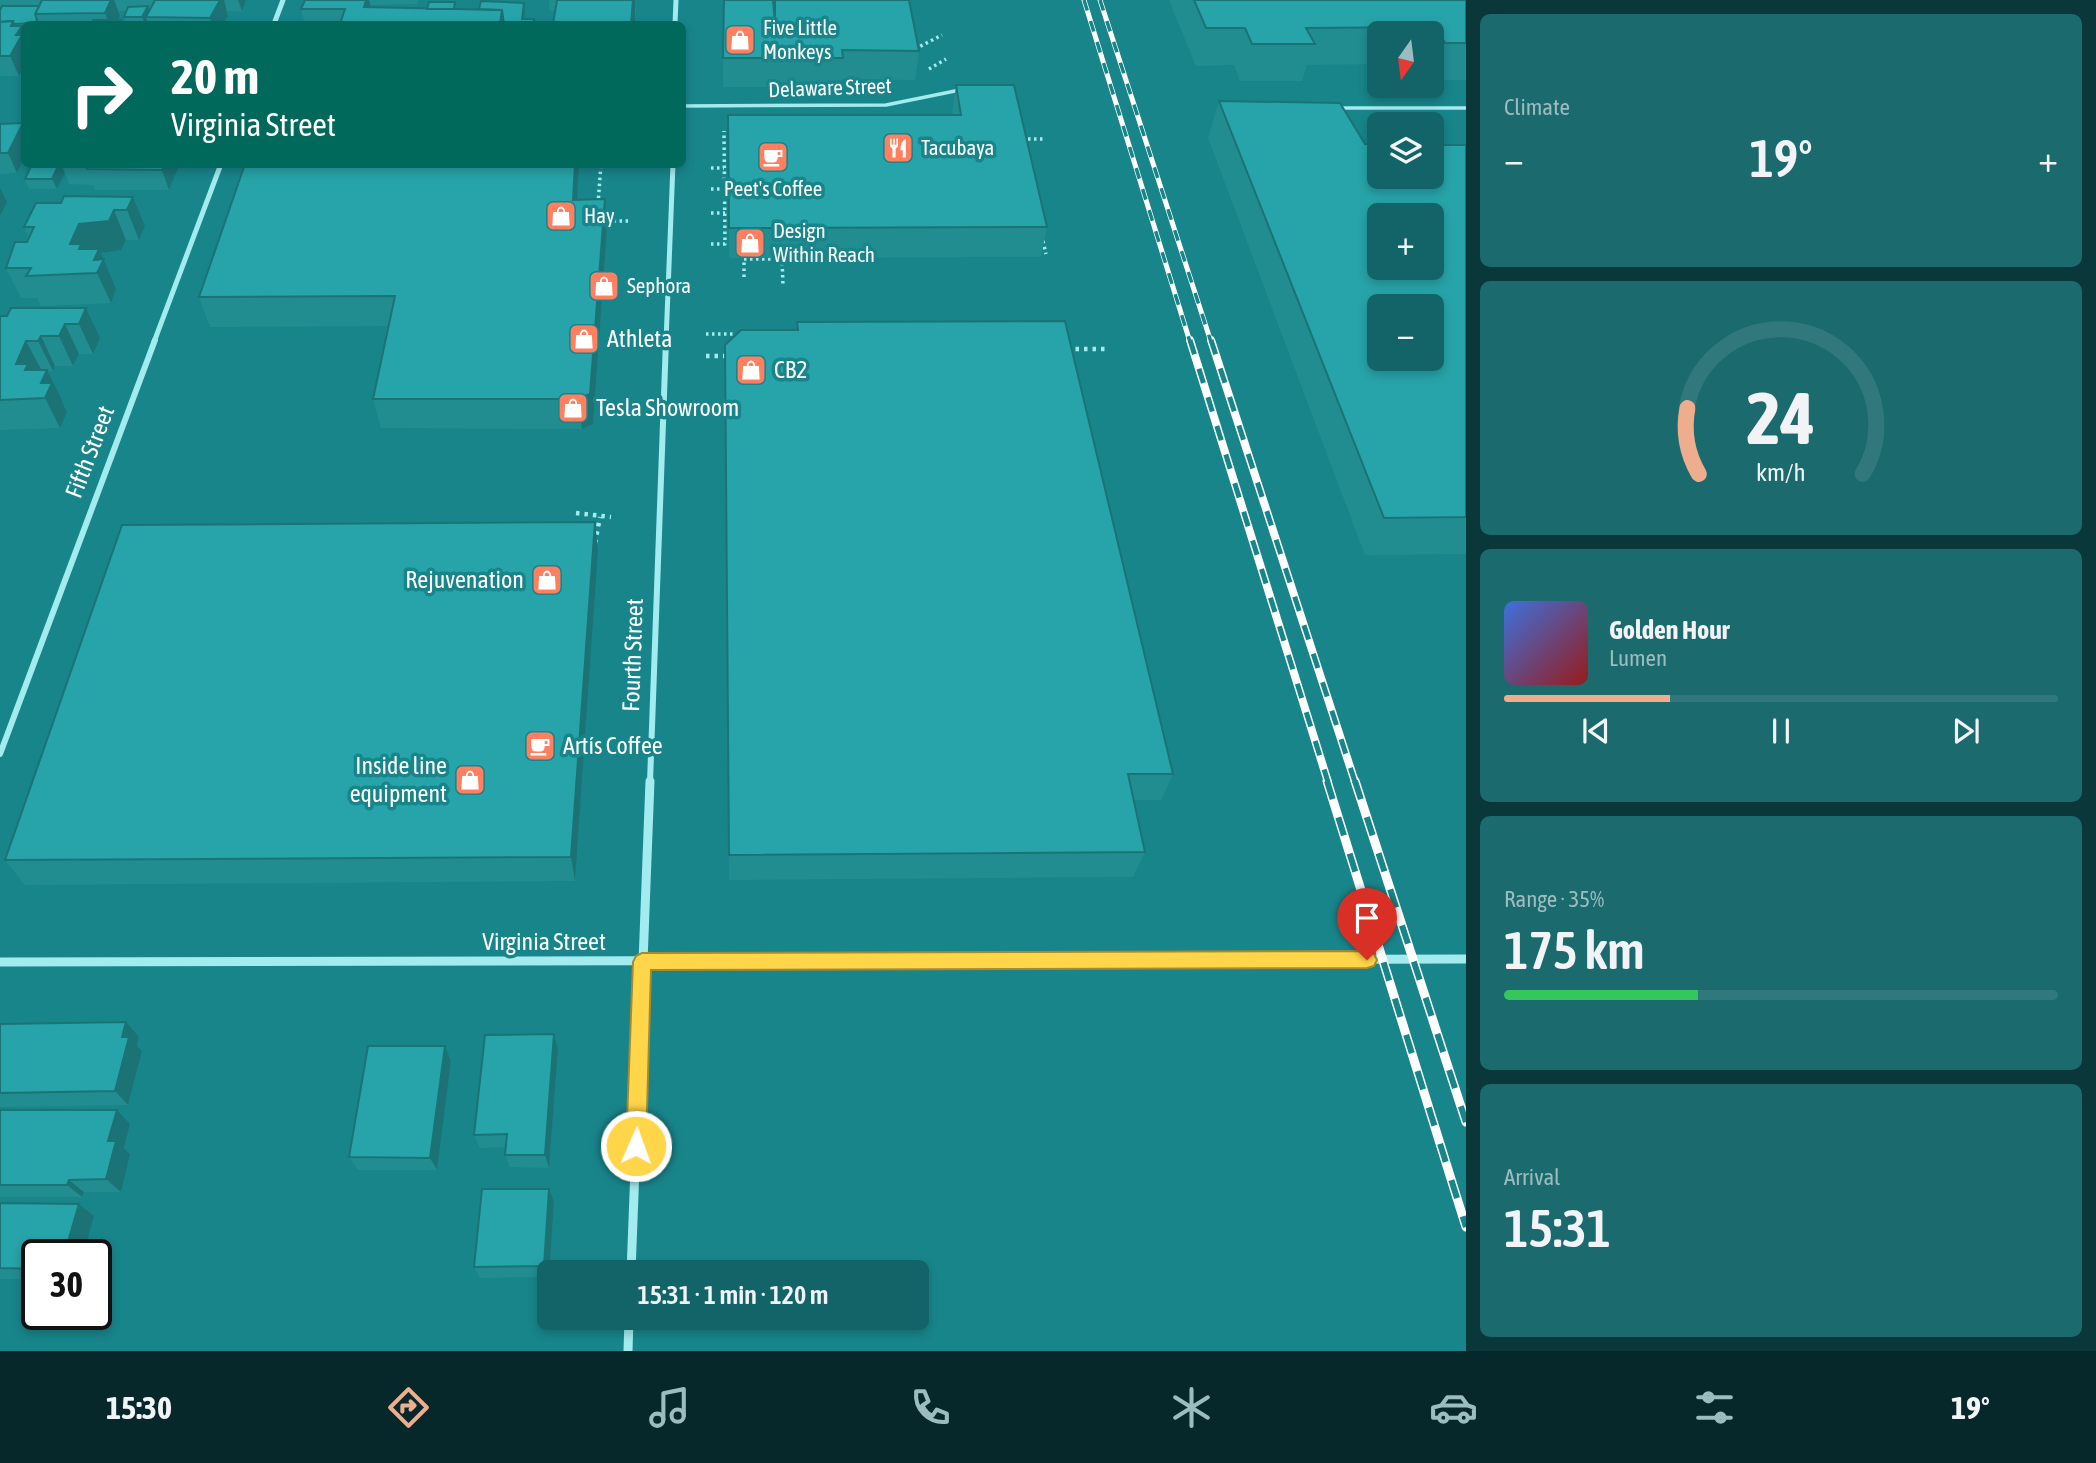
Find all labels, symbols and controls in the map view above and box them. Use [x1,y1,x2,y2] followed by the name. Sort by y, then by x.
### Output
[763,15,837,63] place label: Five Little Monkeys
[1367,21,1444,98] north arrow
[1367,21,1444,371] map controls
[723,23,757,57] shop icon: Five Little Monkeys
[171,48,259,104] text: 20 m
[56,49,147,140] icon: right
[768,73,892,101] street label: Delaware Street
[1504,94,1570,120] text: Climate
[171,106,336,143] text: Virginia Street
[1367,112,1444,189] button: layers
[1749,128,1813,188] text: 19°
[881,131,915,165] restaurant icon: Tacubaya
[921,135,994,159] place label: Tacubaya
[1504,137,1524,180] text: −
[2038,137,2058,180] text: +
[756,140,790,174] cafe icon: Peet's Coffee
[724,176,822,200] place label: Peet's Coffee
[544,199,578,233] shop icon: Hay
[584,203,615,227] place label: Hay
[1367,203,1444,280] button: +
[773,218,875,266] place label: Design Within Reach
[733,226,767,260] shop icon: Design Within Reach
[587,269,621,303] shop icon: Sephora
[627,273,691,297] place label: Sephora
[1367,294,1444,371] button: −
[567,322,601,356] shop icon: Athleta
[607,325,672,352] place label: Athleta
[734,353,768,387] shop icon: CB2
[774,356,807,383] place label: CB2
[1747,377,1815,460] text: 24
[556,391,590,425] shop icon: Tesla Showroom
[596,394,739,421] place label: Tesla Showroom
[60,402,119,502] street label: Fifth Street
[1756,458,1806,486] text: km/h
[530,563,564,597] shop icon: Rejuvenation
[405,566,524,593] place label: Rejuvenation
[617,598,648,712] street label: Fourth Street
[1609,615,1729,645] text: Golden Hour
[1609,645,1667,671] text: Lumen
[1577,712,1615,750] icon: previous
[1762,712,1800,750] icon: pause
[1947,712,1985,750] icon: next
[523,729,557,763] cafe icon: Artís Coffee
[563,732,663,759] place label: Artís Coffee
[350,752,447,807] place label: Inside line equipment
[453,763,487,797] shop icon: Inside line equipment
[1504,886,1604,912] text: Range · 35%
[1337,888,1397,960] pin
[1348,899,1386,937] icon: arrive
[1504,920,1645,980] text: 175 km
[482,928,606,955] street label: Virginia Street
[599,1109,673,1183] position arrow
[1504,1164,1560,1190] text: Arrival
[1504,1198,1611,1258] text: 15:31
[21,1239,112,1330] speed limit sign: 30
[638,1280,828,1310] text: 15:31 · 1 min · 120 m
[384,1383,433,1432] icon: directions
[645,1383,694,1432] icon: music
[906,1383,955,1432] icon: phone
[1167,1383,1216,1432] icon: climate
[1429,1383,1478,1432] icon: car
[1690,1383,1739,1432] icon: filters
[106,1389,172,1426] text: 15:30
[1951,1389,1990,1426] text: 19°

